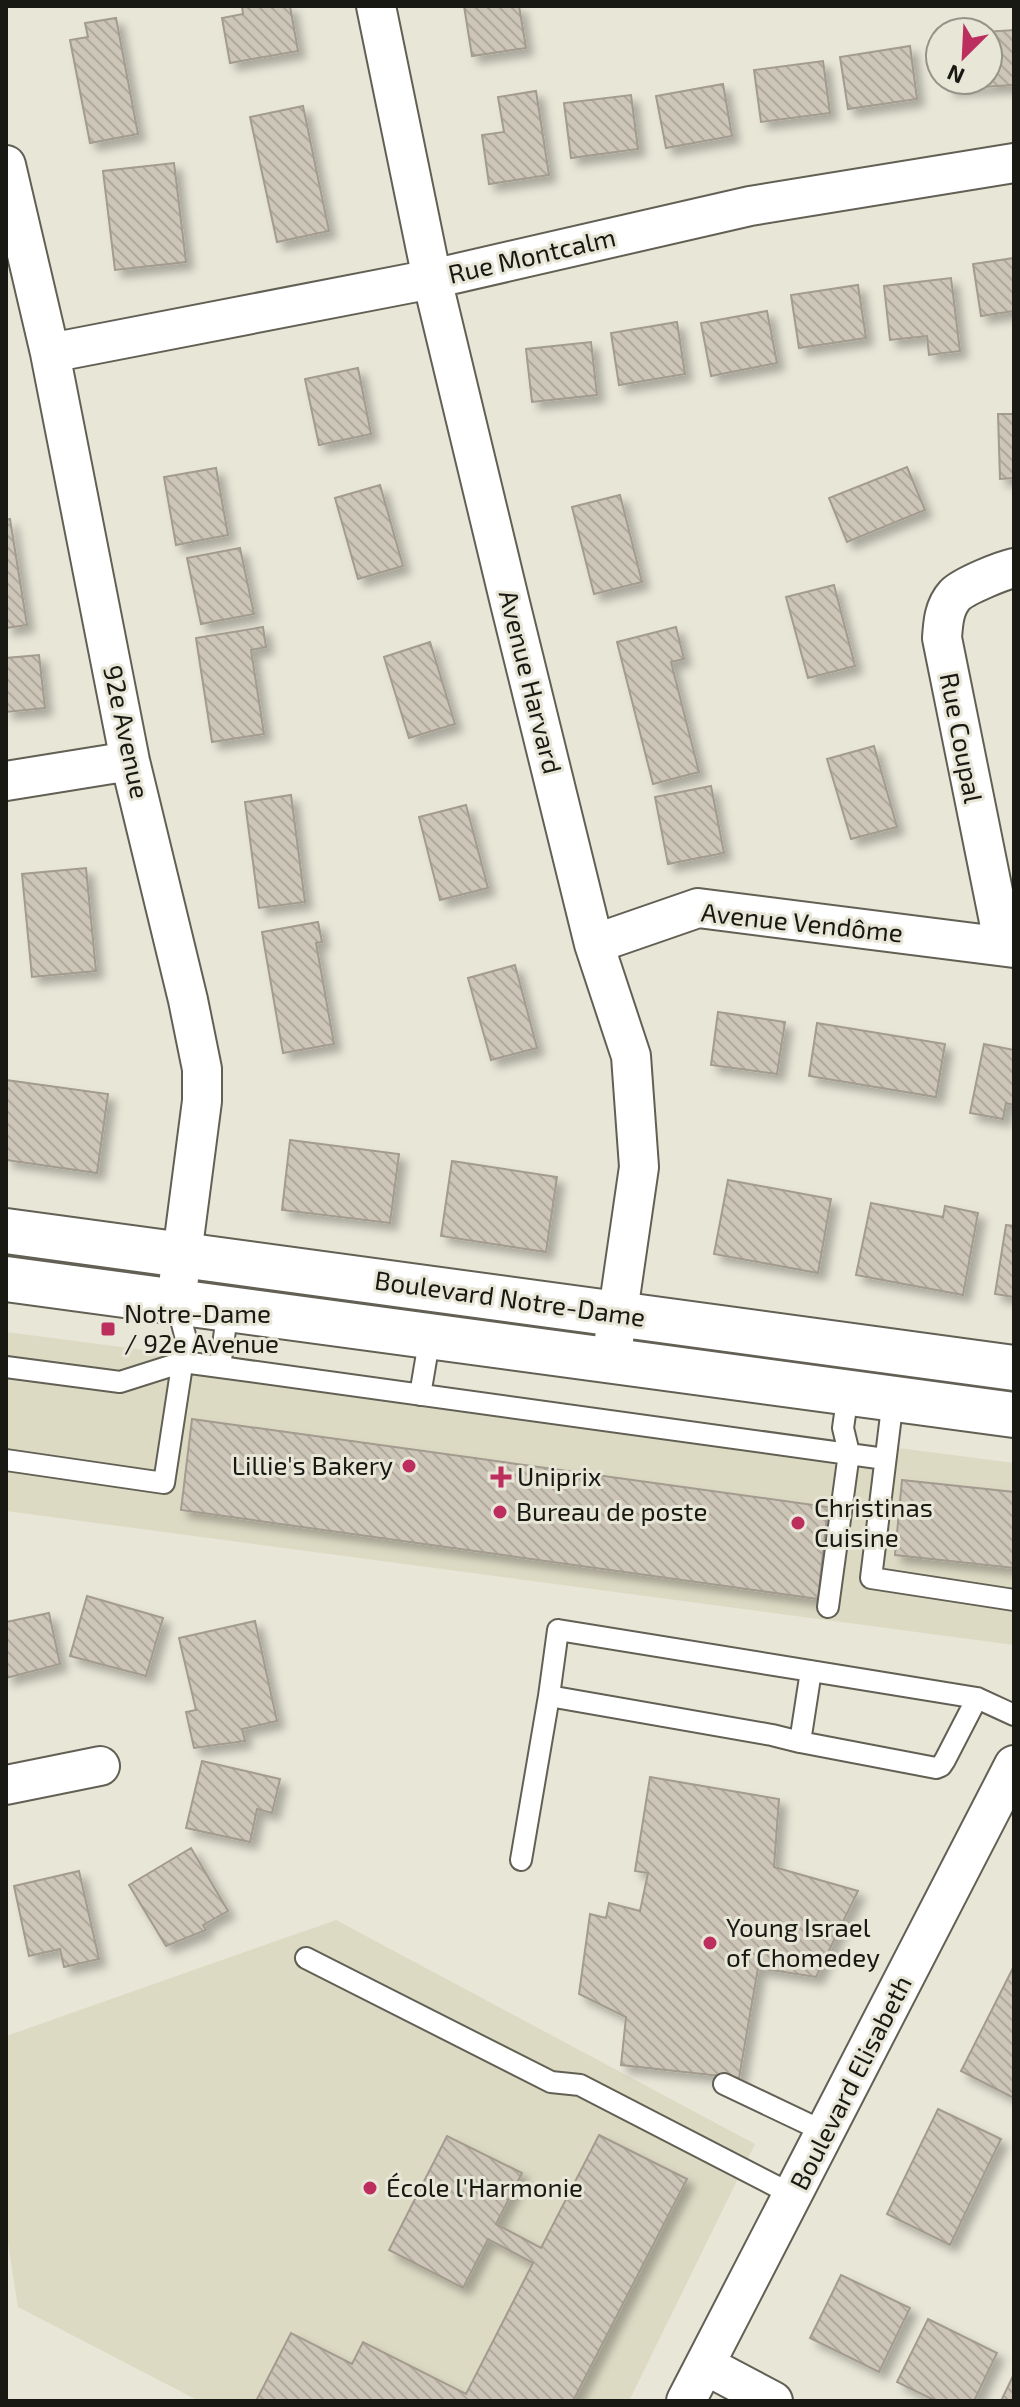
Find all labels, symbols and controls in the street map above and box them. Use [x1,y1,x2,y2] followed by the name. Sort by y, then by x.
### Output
[924,16,1004,96] north arrow
[943,60,968,90] text: N
[445,220,618,289] street label: Rue Montcalm
[494,587,569,777] street label: Avenue Harvard
[98,662,157,801] street label: 92e Avenue
[935,670,990,806] street label: Rue Coupal
[700,896,905,948] street label: Avenue Vendôme
[373,1263,648,1332] street label: Boulevard Notre-Dame
[124,1297,279,1358] place label: Notre-Dame / 92e Avenue
[99,1320,117,1338] marker: Notre-Dame / 92e Avenue
[232,1449,393,1480] place label: Lillie's Bakery
[400,1457,418,1475] marker: Lillie's Bakery
[517,1460,602,1491] place label: Uniprix
[492,1468,510,1486] marker: Uniprix
[814,1491,933,1552] place label: Christinas Cuisine
[516,1495,707,1526] place label: Bureau de poste
[491,1503,509,1521] marker: Bureau de poste
[789,1514,807,1532] marker: Christinas Cuisine
[726,1911,880,1972] place label: Young Israel of Chomedey
[701,1934,719,1952] marker: Young Israel of Chomedey
[782,1970,917,2195] street label: Boulevard Elisabeth
[386,2171,583,2202] place label: École l'Harmonie
[361,2179,379,2197] marker: École l'Harmonie

